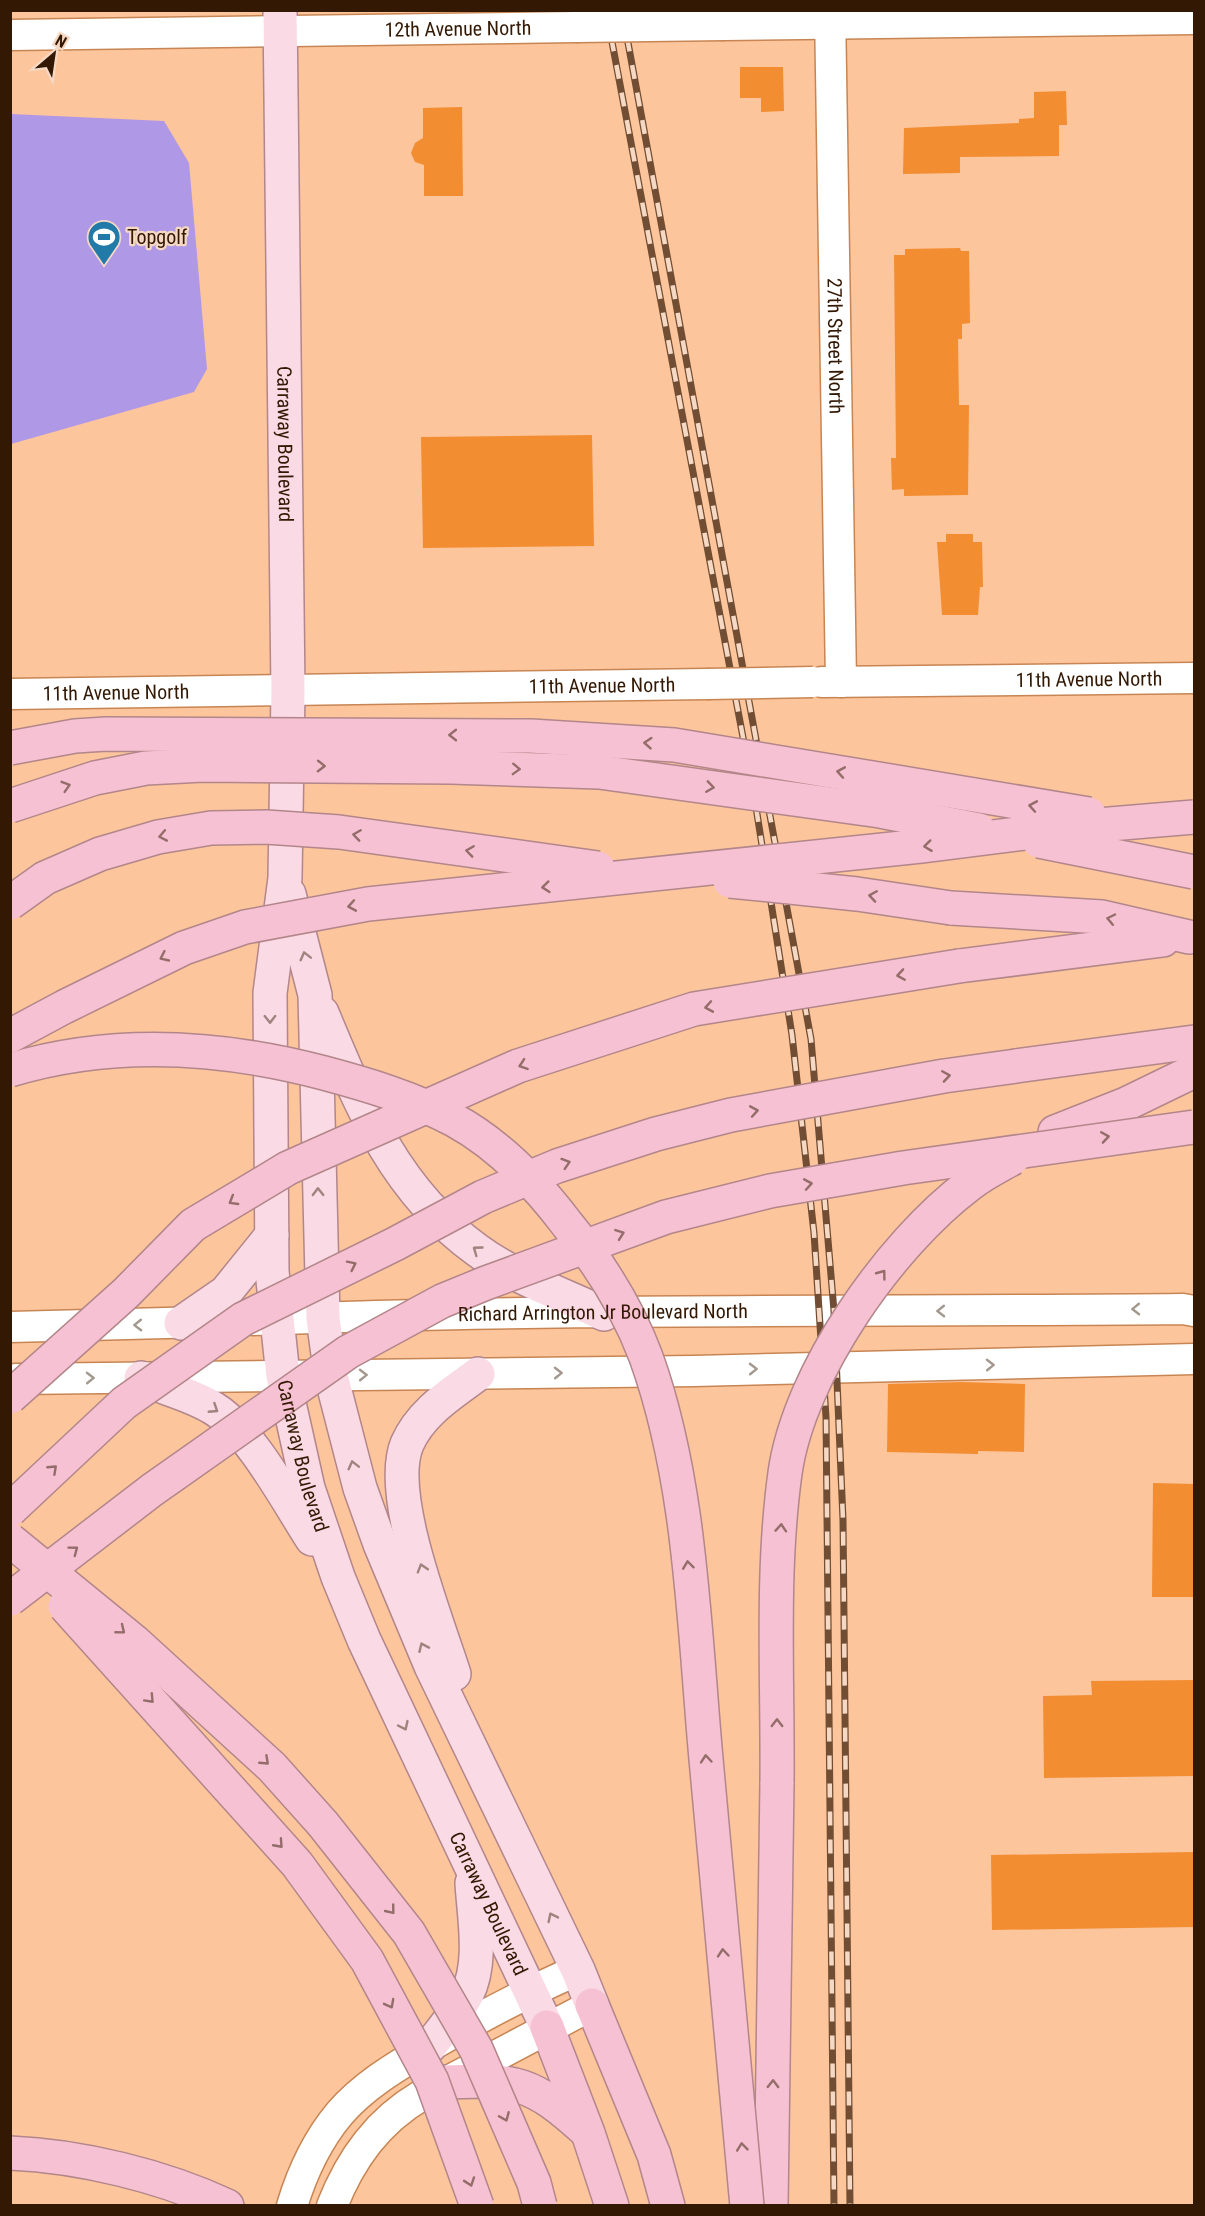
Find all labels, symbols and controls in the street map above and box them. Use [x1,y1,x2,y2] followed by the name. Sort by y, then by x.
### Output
[384,16,532,42] street label: 12th Avenue North
[24,24,84,84] north arrow
[52,31,70,52] text: N
[86,219,122,266] sports icon: Topgolf
[127,225,188,249] place label: Topgolf
[822,278,849,414] street label: 27th Street North
[272,366,298,522] street label: Carraway Boulevard
[1015,666,1162,692] street label: 11th Avenue North
[528,672,675,699] street label: 11th Avenue North
[42,679,190,706] street label: 11th Avenue North
[449,729,458,741] one-way arrow
[643,737,652,750] one-way arrow
[317,760,326,772] one-way arrow
[512,763,521,776] one-way arrow
[836,766,846,779] one-way arrow
[706,780,715,792] one-way arrow
[60,781,70,794] one-way arrow
[1028,800,1037,812] one-way arrow
[158,829,168,842] one-way arrow
[352,829,361,841] one-way arrow
[923,839,932,851] one-way arrow
[466,846,475,858] one-way arrow
[541,880,550,892] one-way arrow
[868,891,877,903] one-way arrow
[347,900,357,912] one-way arrow
[1107,914,1117,927] one-way arrow
[160,950,171,962] one-way arrow
[300,951,312,962] one-way arrow
[897,968,906,980] one-way arrow
[704,1000,714,1013] one-way arrow
[264,1015,276,1024] one-way arrow
[518,1057,529,1070] one-way arrow
[941,1071,950,1083] one-way arrow
[748,1105,758,1118] one-way arrow
[1100,1132,1109,1144] one-way arrow
[560,1158,571,1170] one-way arrow
[803,1178,813,1191] one-way arrow
[312,1187,325,1196] one-way arrow
[229,1194,239,1206] one-way arrow
[614,1229,625,1241] one-way arrow
[472,1246,483,1257] one-way arrow
[346,1261,357,1273] one-way arrow
[874,1270,885,1281] one-way arrow
[458,1299,748,1326] street label: Richard Arrington Jr Boulevard North
[1132,1303,1141,1315] one-way arrow
[937,1305,946,1318] one-way arrow
[133,1318,142,1331] one-way arrow
[985,1358,994,1371] one-way arrow
[748,1363,757,1376] one-way arrow
[553,1367,562,1379] one-way arrow
[358,1369,367,1382] one-way arrow
[85,1372,94,1384] one-way arrow
[272,1378,334,1535] street label: Carraway Boulevard
[208,1401,218,1413] one-way arrow
[348,1460,361,1470] one-way arrow
[46,1466,57,1477] one-way arrow
[774,1524,787,1533] one-way arrow
[67,1547,78,1558] one-way arrow
[682,1560,694,1569] one-way arrow
[416,1563,429,1574] one-way arrow
[114,1623,125,1634] one-way arrow
[418,1642,430,1653] one-way arrow
[143,1692,154,1703] one-way arrow
[771,1719,783,1728] one-way arrow
[397,1720,409,1731] one-way arrow
[258,1754,269,1765] one-way arrow
[700,1754,713,1763] one-way arrow
[444,1828,533,1979] street label: Carraway Boulevard
[272,1838,283,1848] one-way arrow
[383,1903,394,1914] one-way arrow
[548,1913,560,1924] one-way arrow
[717,1949,730,1958] one-way arrow
[383,1998,394,2008] one-way arrow
[767,2080,779,2089] one-way arrow
[498,2110,510,2121] one-way arrow
[736,2143,748,2152] one-way arrow
[462,2176,475,2187] one-way arrow

